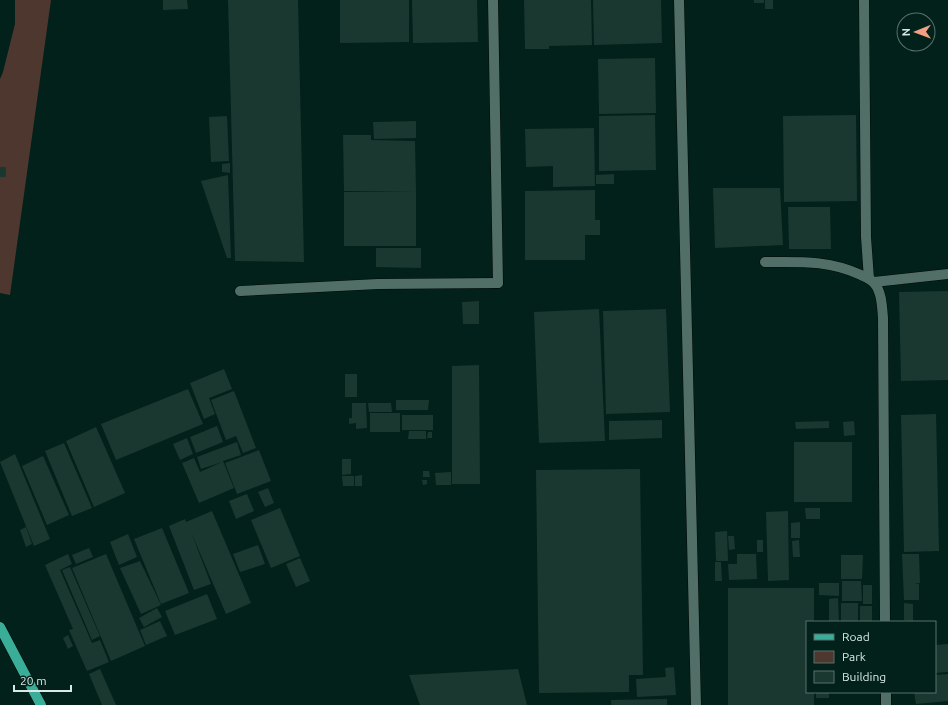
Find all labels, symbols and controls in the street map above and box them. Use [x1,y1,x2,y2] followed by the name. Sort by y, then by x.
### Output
[896,12,936,52] north arrow
[900,28,912,36] text: N
[806,621,936,693] legend
[842,630,870,643] text: Road
[842,650,866,663] text: Park
[14,667,71,693] scale bar
[842,670,886,683] text: Building
[20,674,47,687] text: 20 m

